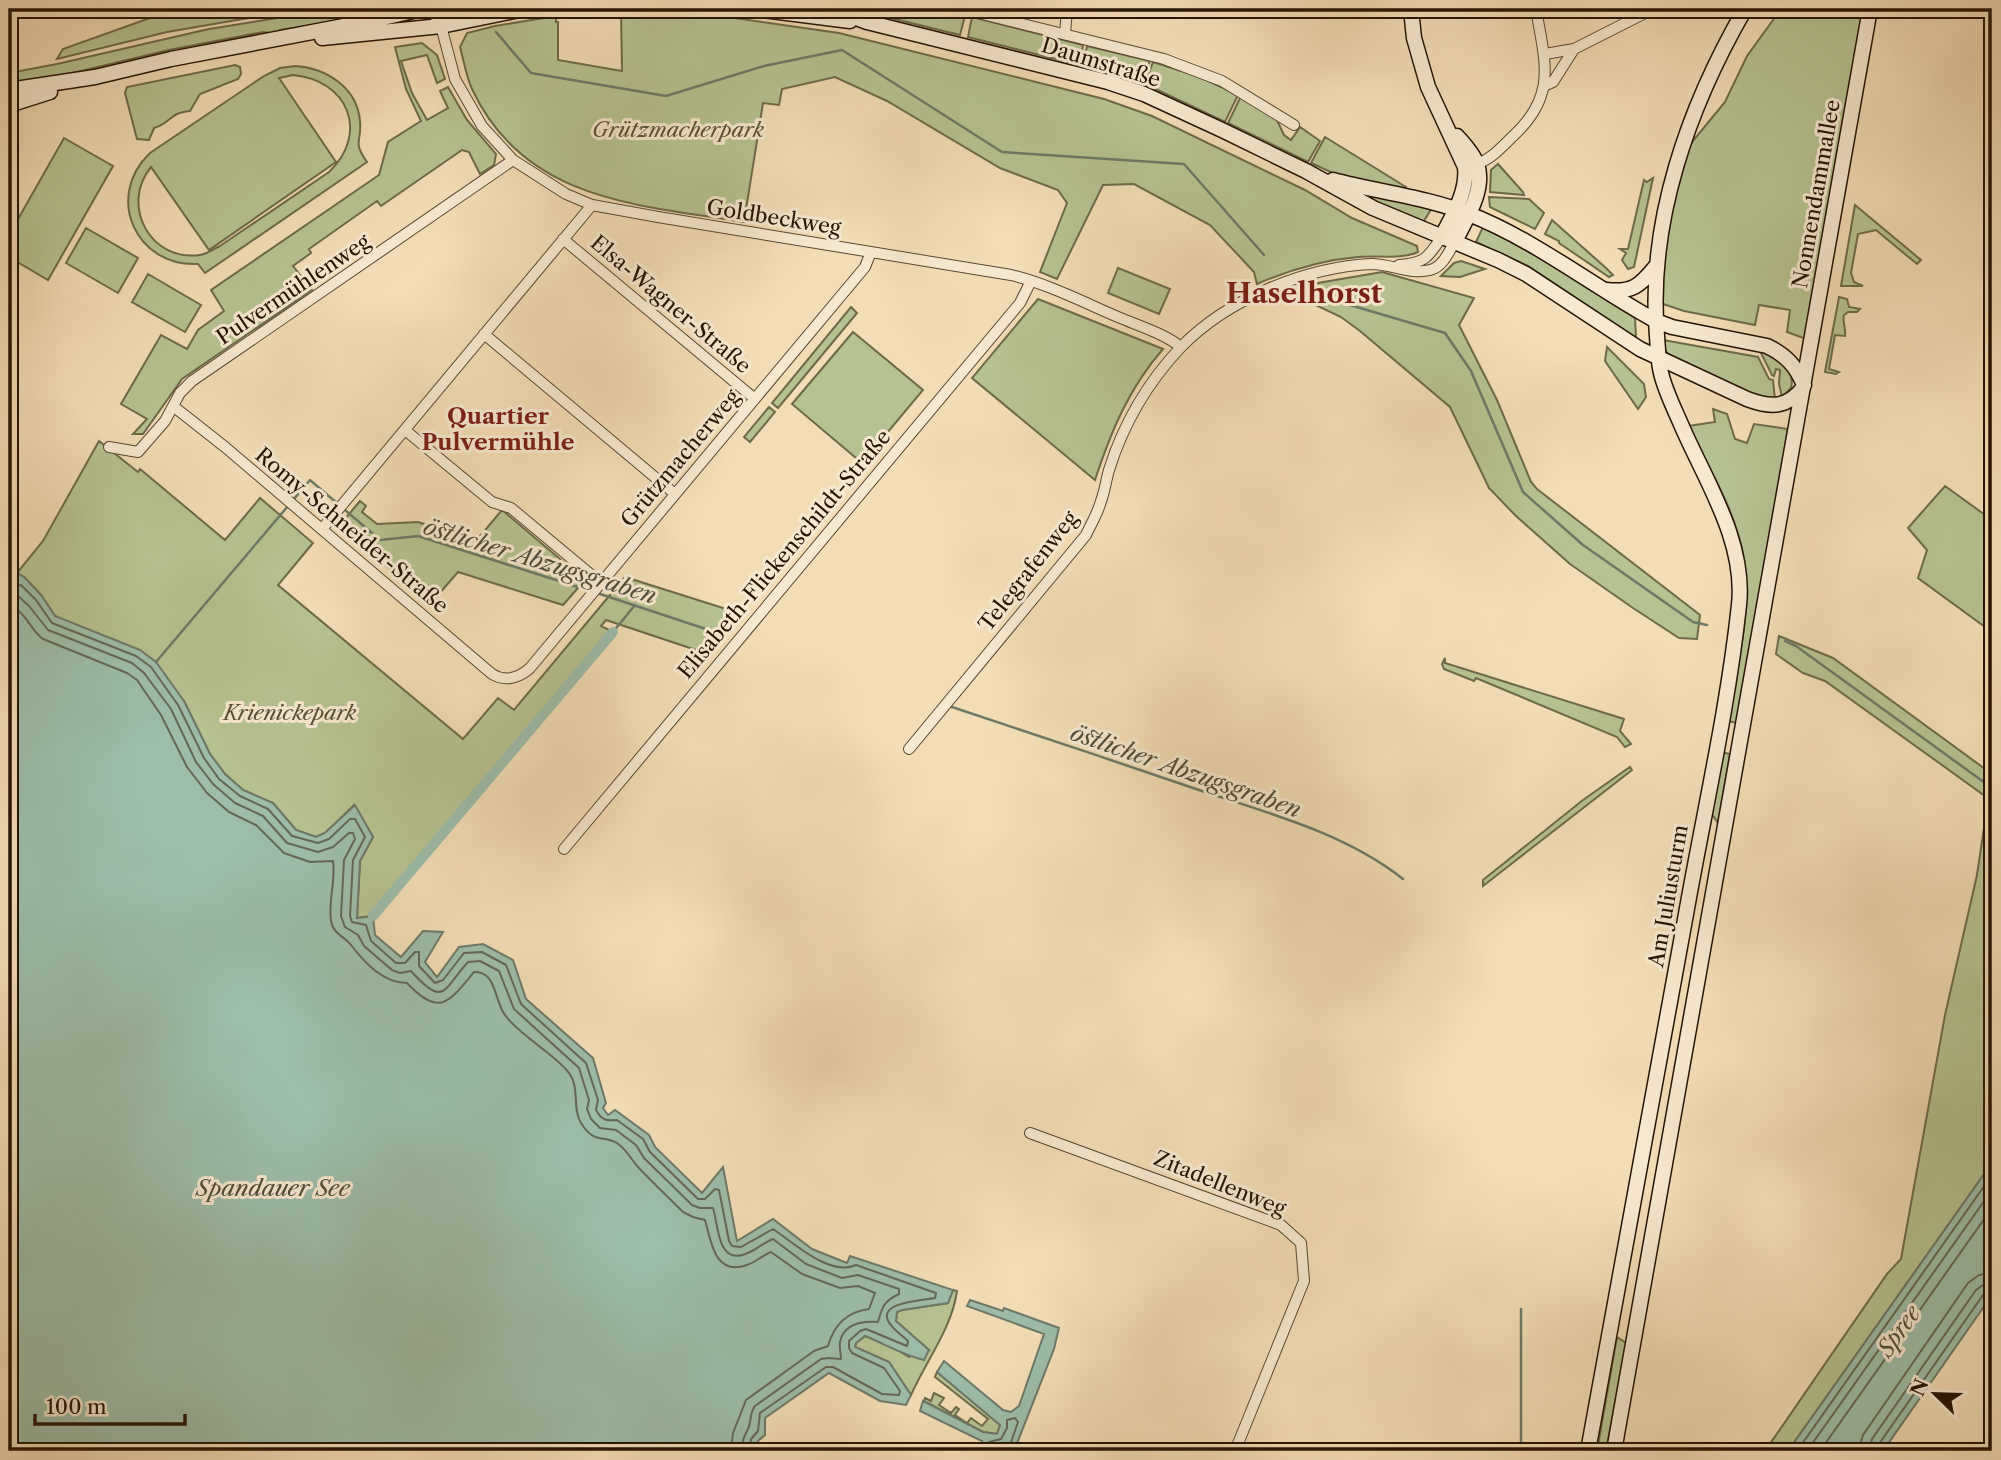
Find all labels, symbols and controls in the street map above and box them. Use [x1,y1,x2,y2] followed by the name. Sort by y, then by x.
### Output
[1038,32,1164,92] street label: Daumstraße
[1787,98,1845,290] street label: Nonnendammallee
[592,117,764,142] park label: Grützmacherpark
[705,194,844,240] street label: Goldbeckweg
[211,228,375,350] street label: Pulvermühlenweg
[586,230,756,378] street label: Elsa-Wagner-Straße
[1226,276,1383,310] district label: Haselhorst
[615,383,745,532] street label: Grützmacherweg
[421,402,575,456] district label: Quartier Pulvermühle
[672,424,896,684] street label: Elisabeth-Flickenschildt-Straße
[250,442,454,618] street label: Romy-Schneider-Straße
[973,505,1083,636] street label: Telegrafenweg
[420,512,660,610] water label: östlicher Abzugsgraben
[222,700,357,725] park label: Krienickepark
[1067,718,1305,824] water label: östlicher Abzugsgraben
[1643,822,1693,970] street label: Am Juliusturm
[1150,1145,1290,1221] street label: Zitadellenweg
[194,1174,351,1202] water label: Spandauer See
[1870,1299,1927,1364] water label: Spree
[1899,1358,1969,1428] north arrow
[1906,1375,1934,1400] text: N
[35,1383,186,1427] scale bar
[46,1394,107,1419] text: 100 m

